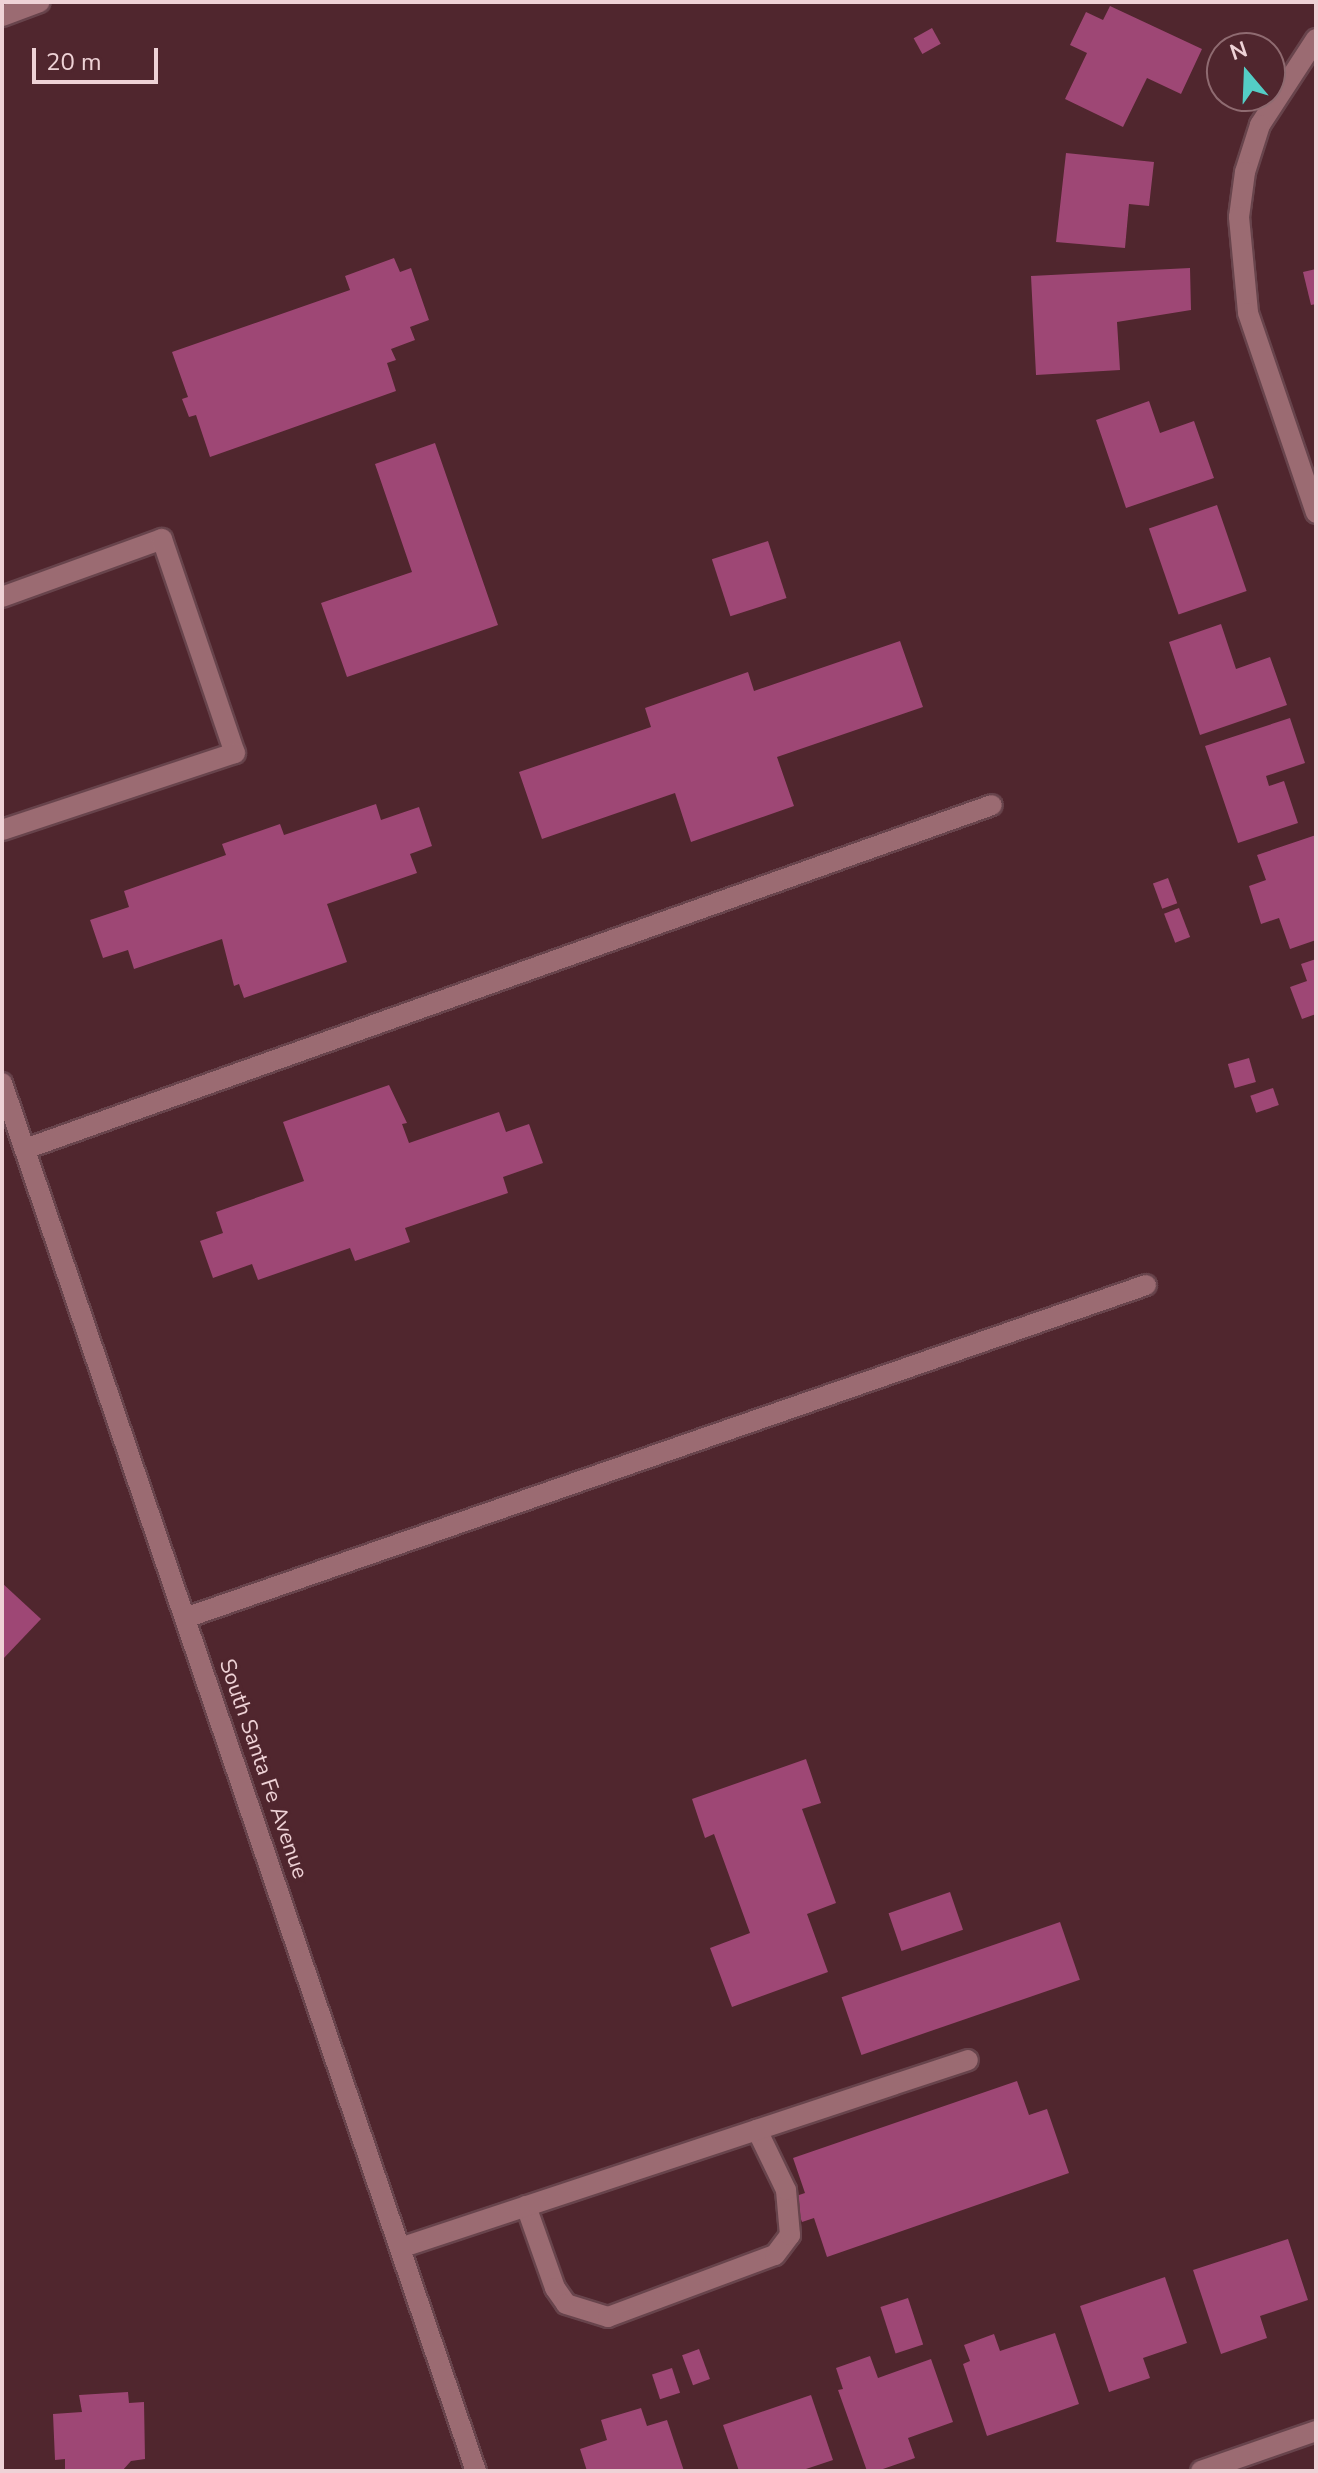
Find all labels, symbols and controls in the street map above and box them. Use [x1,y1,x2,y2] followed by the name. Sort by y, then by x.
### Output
[36,32,162,82] scale bar
[1206,32,1286,112] north arrow
[1226,34,1252,68] text: N
[46,46,102,78] text: 20 m
[213,1656,313,1882] street label: South Santa Fe Avenue

